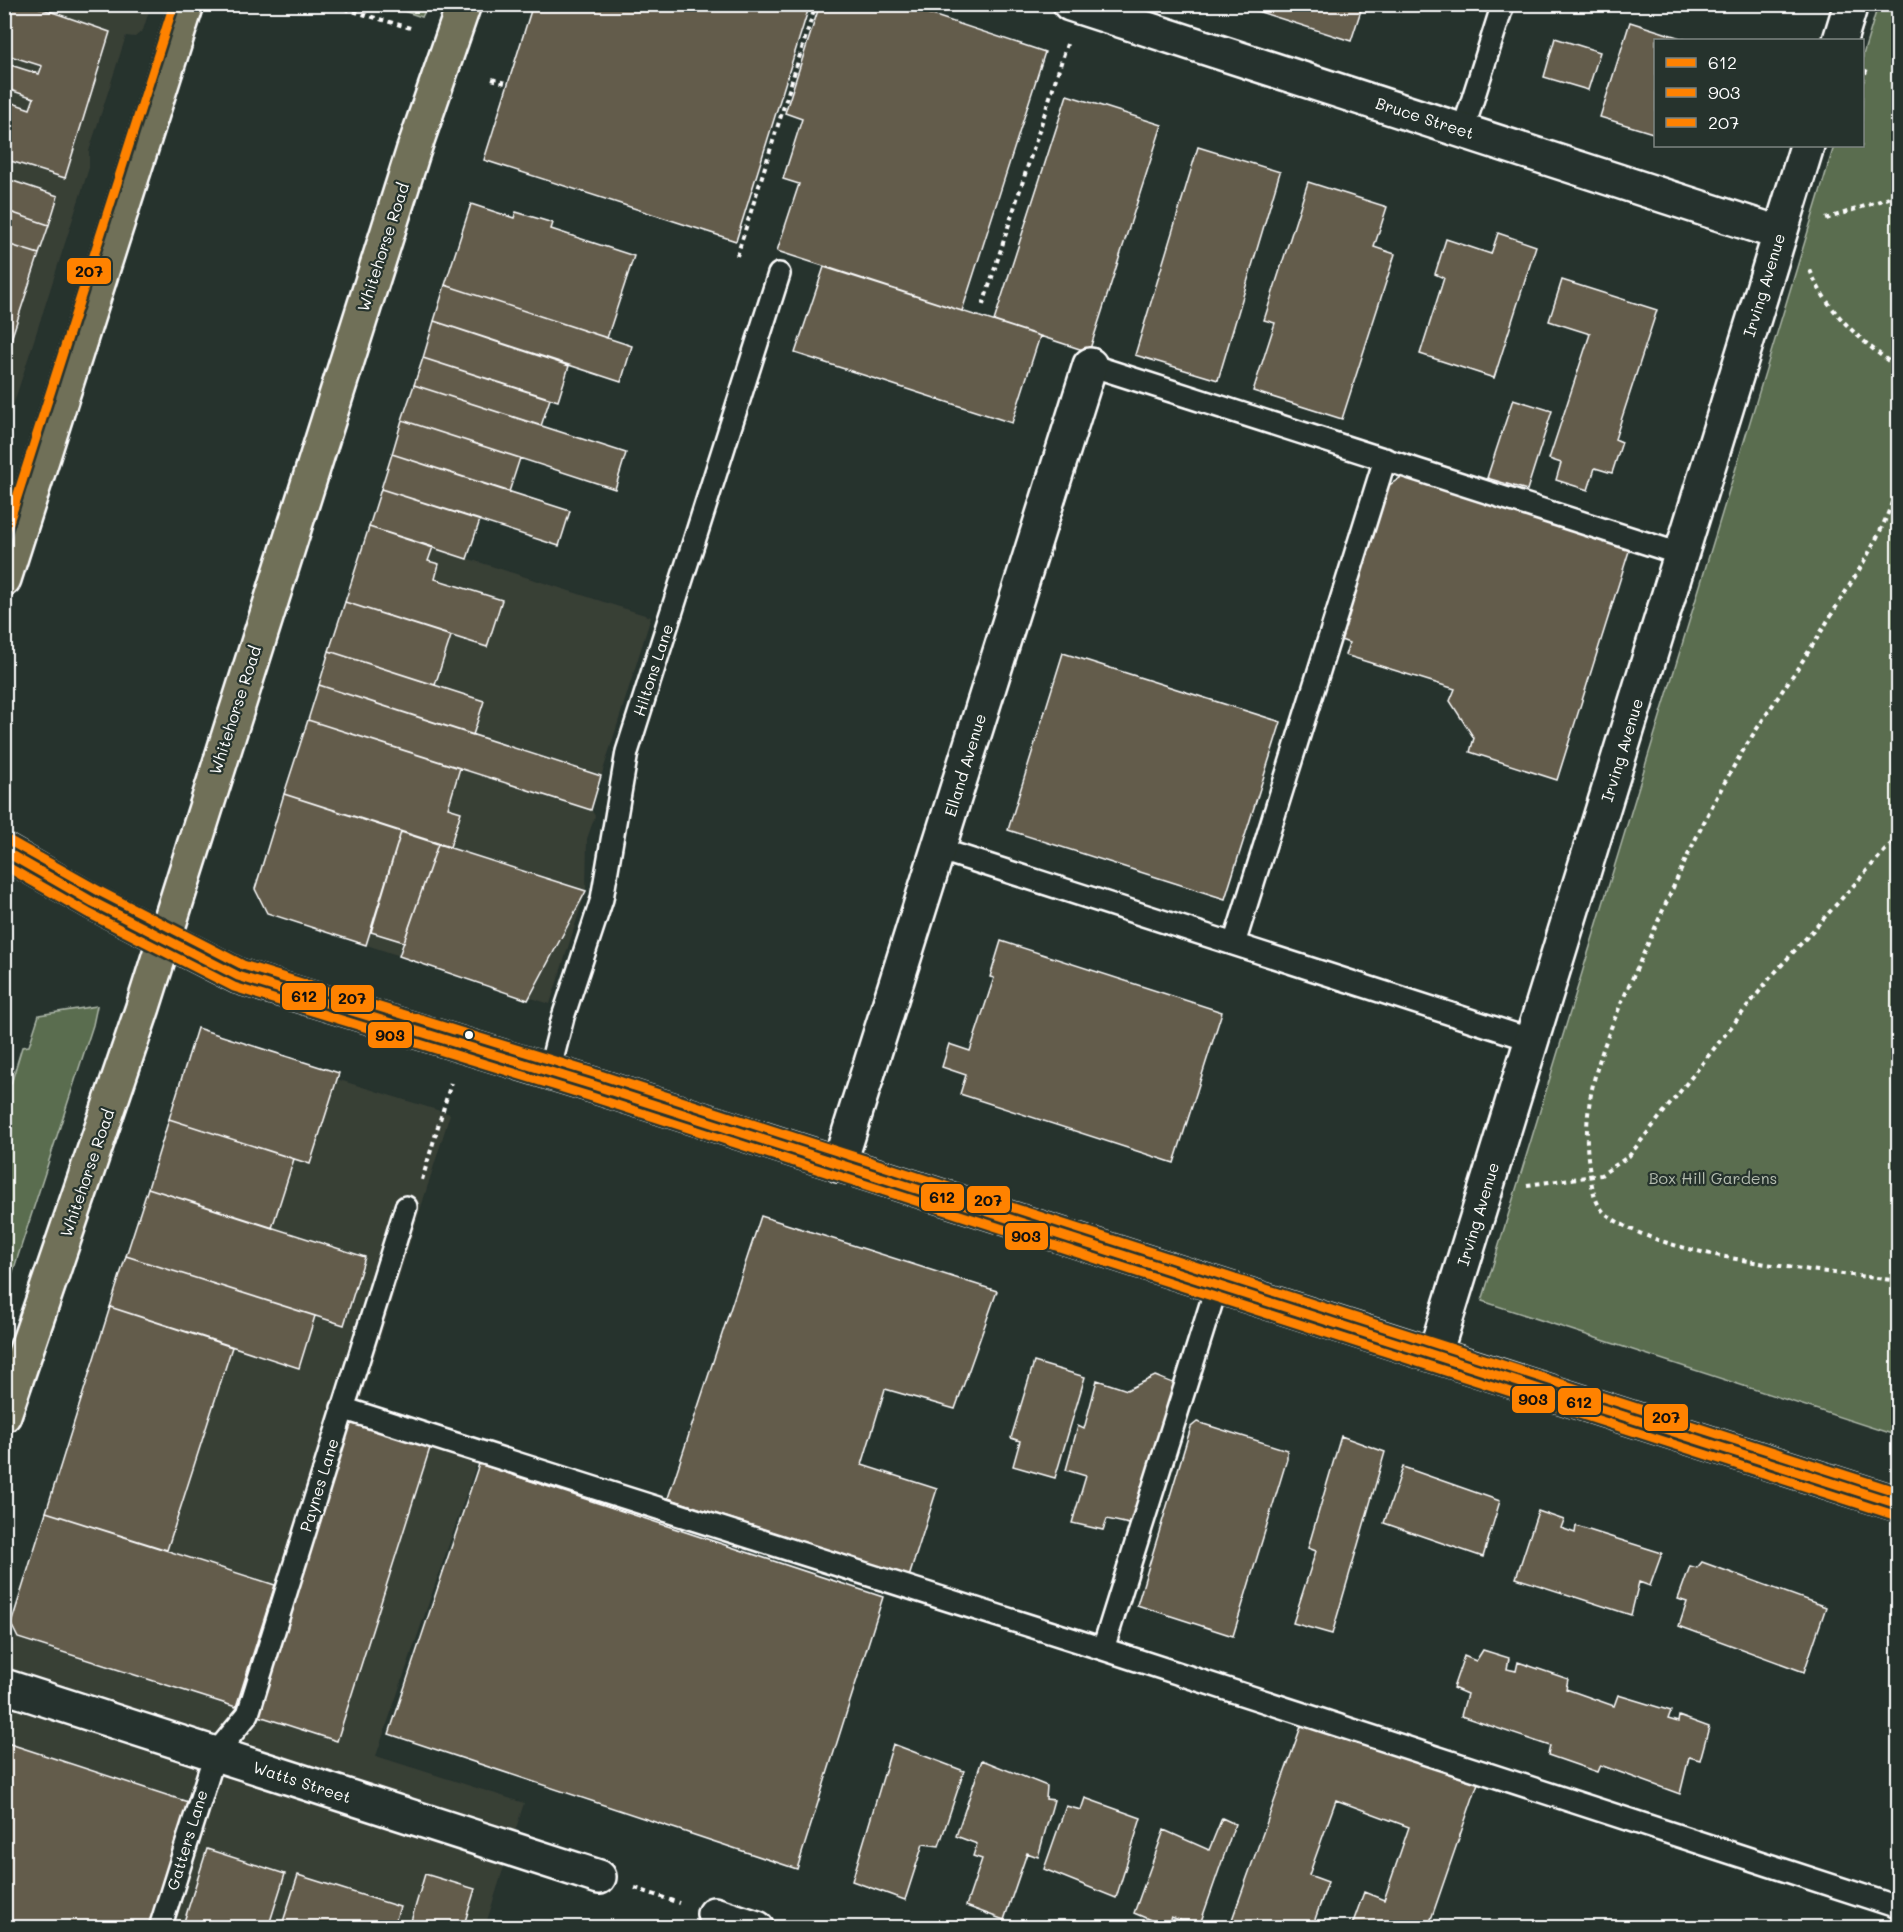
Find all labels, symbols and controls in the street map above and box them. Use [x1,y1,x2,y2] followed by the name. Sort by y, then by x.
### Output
[1654,39,1864,147] legend
[1708,50,1737,74] text: 612
[1708,80,1740,104] text: 903
[1373,92,1477,143] street label: Bruce Street
[1708,110,1739,134] text: 207
[352,180,413,314] street label: Whitehorse Road
[1738,231,1789,339] street label: Irving Avenue
[66,257,112,285] line badge: 207
[75,260,103,281] text: 207
[628,621,677,719] street label: Hiltons Lane
[204,643,265,777] street label: Whitehorse Road
[1596,696,1647,804] street label: Irving Avenue
[939,711,990,819] street label: Elland Avenue
[281,982,327,1011] line badge: 612
[330,984,375,1013] line badge: 207
[291,985,317,1006] text: 612
[338,987,366,1008] text: 207
[367,1021,413,1049] line badge: 903
[375,1024,405,1045] text: 903
[463,1029,475,1041] unlabelled marker
[55,1106,118,1240] street label: Whitehorse Road
[1452,1160,1503,1268] street label: Irving Avenue
[1649,1167,1777,1188] park label: Box Hill Gardens
[920,1183,965,1212] line badge: 612
[966,1185,1011,1214] line badge: 207
[929,1186,955,1207] text: 612
[974,1189,1002,1210] text: 207
[1004,1222,1049,1251] line badge: 903
[1011,1225,1041,1246] text: 903
[1511,1385,1556,1414] line badge: 903
[1557,1387,1602,1416] line badge: 612
[1518,1388,1548,1409] text: 903
[1566,1391,1592,1412] text: 612
[1643,1403,1689,1432] line badge: 207
[1652,1406,1680,1427] text: 207
[294,1435,343,1534] street label: Paynes Lane
[250,1756,354,1807] street label: Watts Street
[161,1787,212,1893] street label: Gatters Lane

